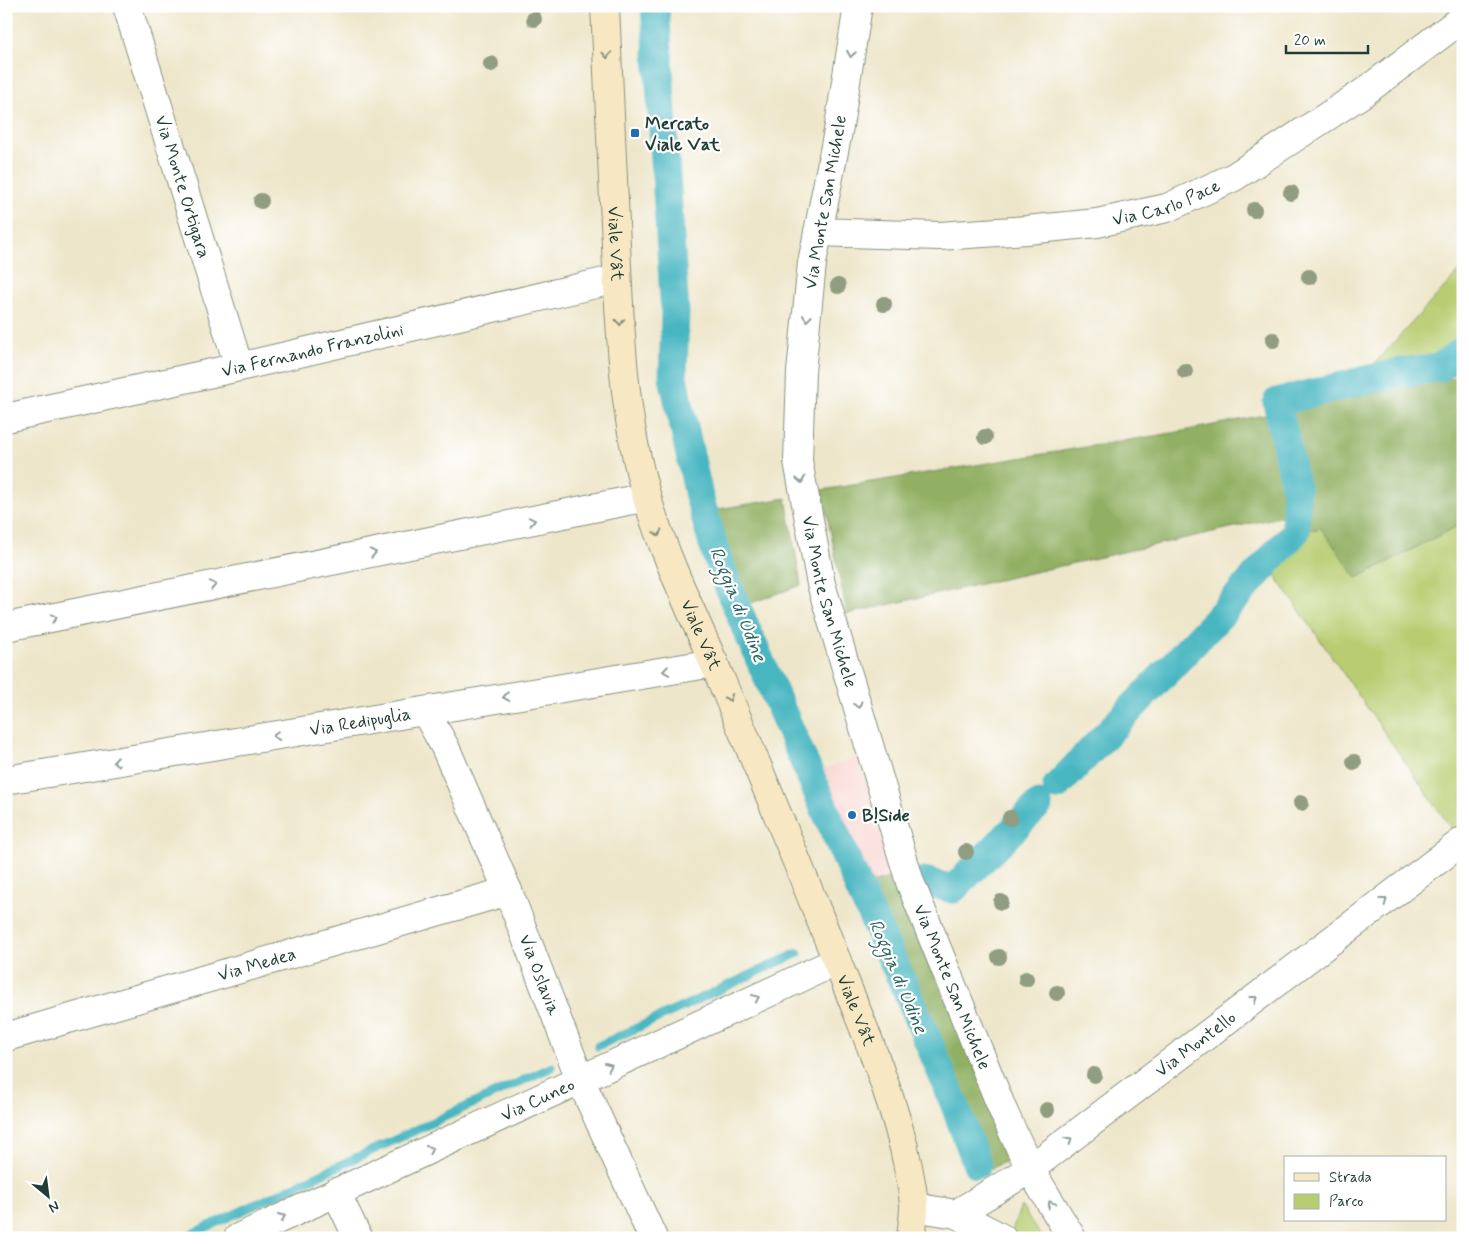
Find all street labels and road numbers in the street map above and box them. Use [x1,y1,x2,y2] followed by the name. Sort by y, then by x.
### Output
[149,112,215,261] street label: Via Monte Ortigara
[799,113,853,291] street label: Via Monte San Michele
[1110,174,1224,232] street label: Via Carlo Pace
[601,206,629,282] street label: Viale Vât
[219,318,406,383] street label: Via Fernando Franzolini
[796,514,862,691] street label: Via Monte San Michele
[674,596,727,675] street label: Viale Vât
[308,702,413,743] street label: Via Redipuglia
[907,901,996,1073] street label: Via Monte San Michele
[513,931,566,1019] street label: Via Oslavia
[215,942,299,988] street label: Via Medea
[830,971,881,1050] street label: Viale Vât
[1151,1006,1241,1083] street label: Via Montello
[497,1073,579,1128] street label: Via Cuneo

